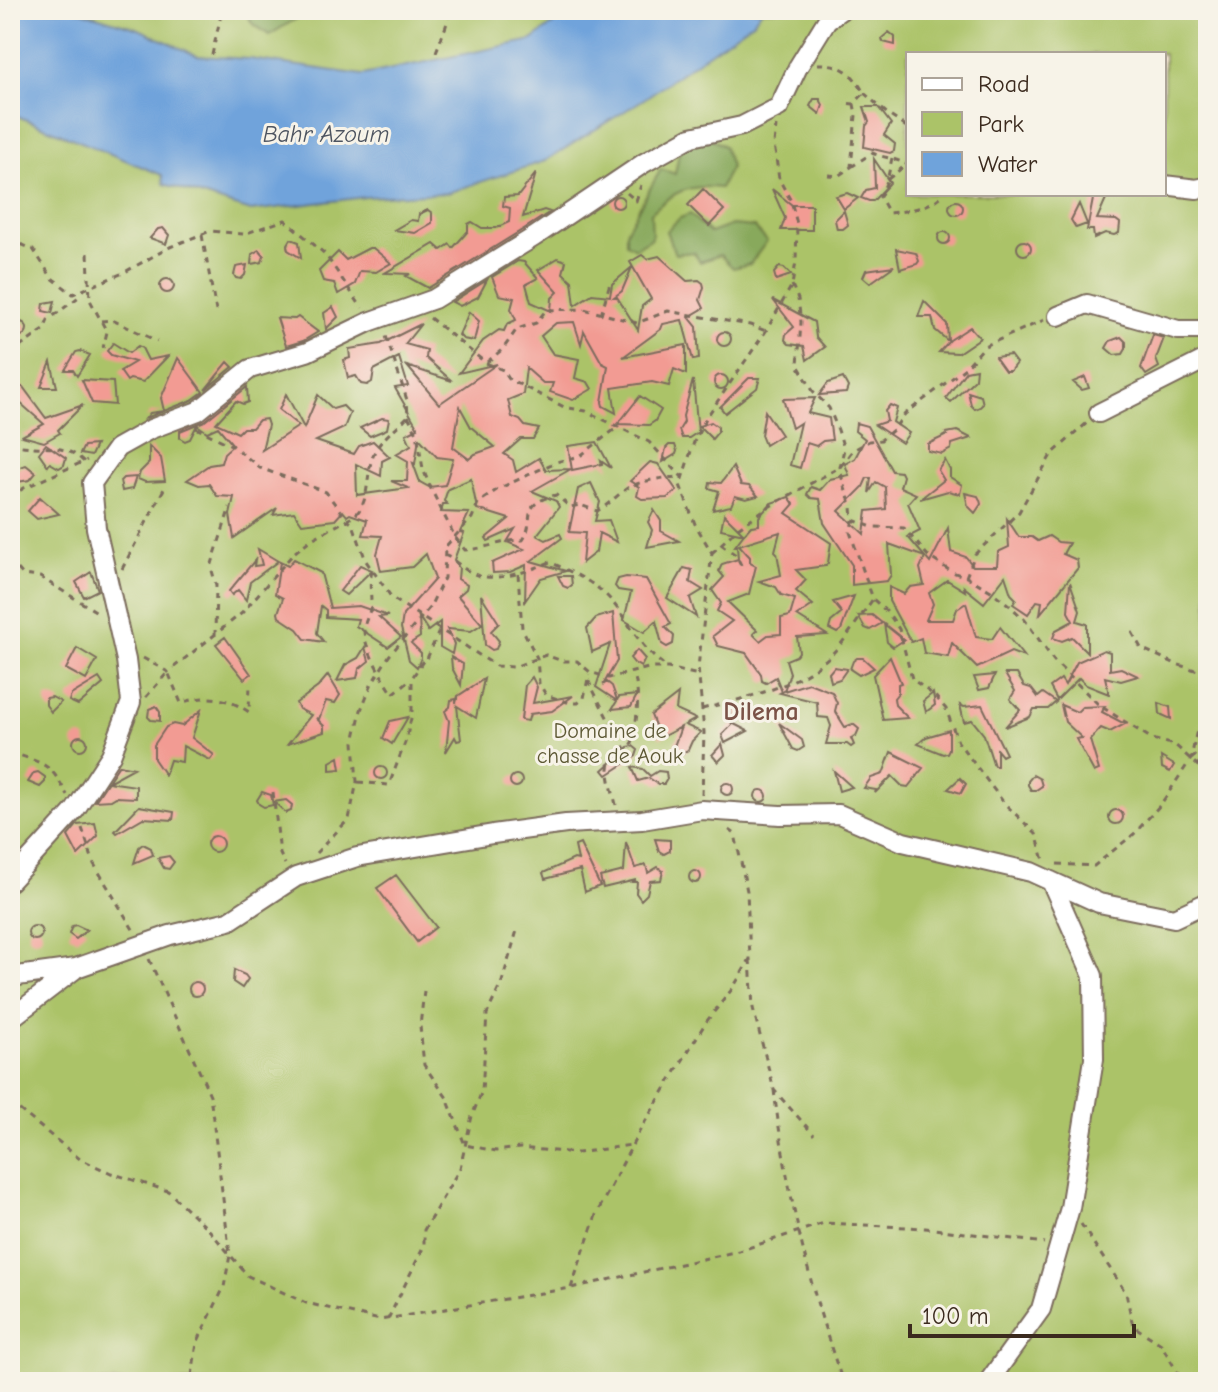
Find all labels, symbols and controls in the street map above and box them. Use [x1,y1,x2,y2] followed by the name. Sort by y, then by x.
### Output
[906,52,1166,196] legend
[978,70,1030,98] text: Road
[978,110,1024,138] text: Park
[263,120,389,148] water label: Bahr Azoum
[978,150,1038,178] text: Water
[723,697,799,727] district label: Dilema
[537,718,684,769] park label: Domaine de chasse de Aouk
[910,1288,1134,1338] scale bar
[922,1302,989,1330] text: 100 m

